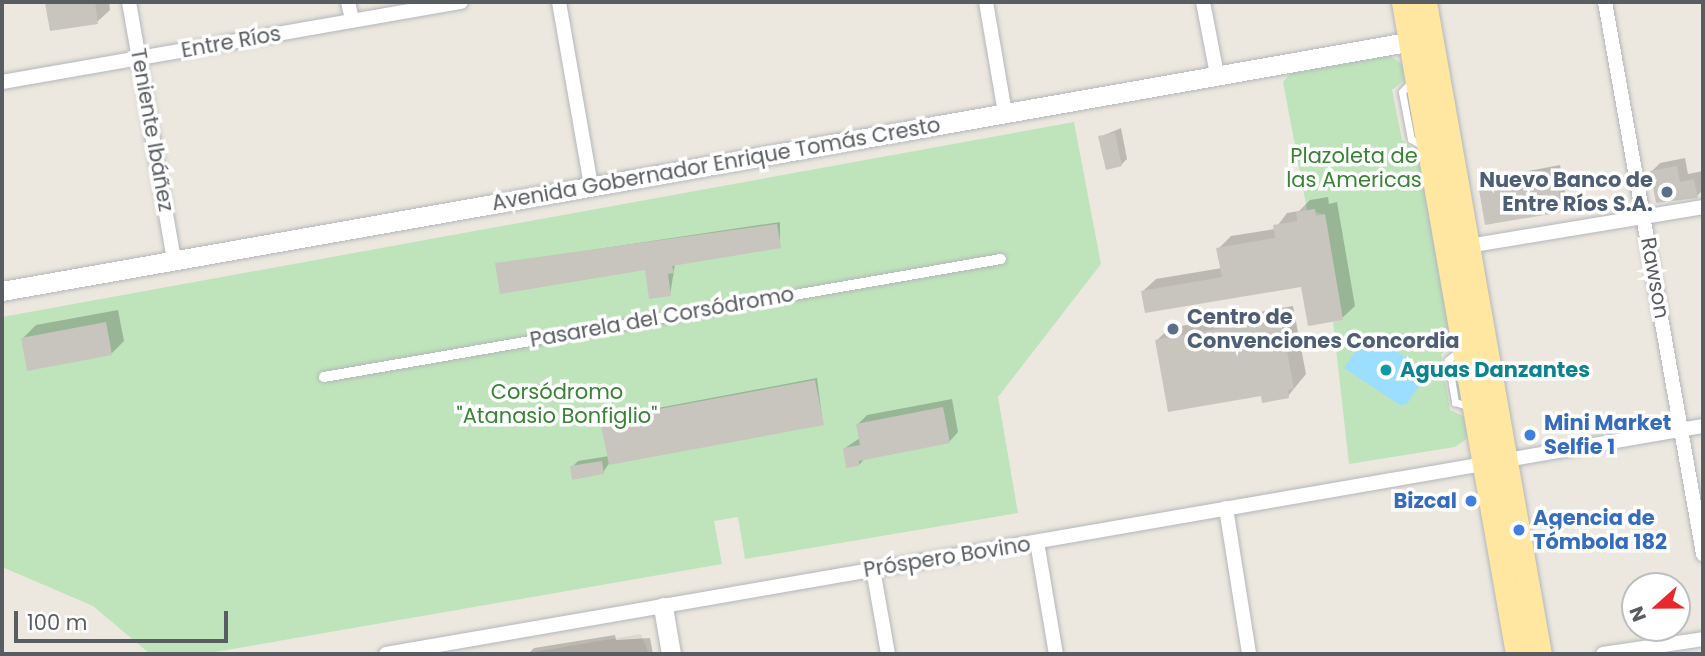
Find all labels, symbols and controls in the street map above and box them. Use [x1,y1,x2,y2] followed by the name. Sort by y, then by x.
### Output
[179,21,283,63] street label: Entre Ríos
[125,46,179,214] street label: Teniente Ibáñez
[490,112,942,216] street label: Avenida Gobernador Enrique Tomás Cresto
[1286,143,1422,193] park label: Plazoleta de las Americas
[1479,167,1653,217] place label: Nuevo Banco de Entre Ríos S.A.
[1659,184,1675,200] marker: Nuevo Banco de Entre Ríos S.A.
[1635,235,1675,321] street label: Rawson
[528,281,796,353] street label: Pasarela del Corsódromo
[1187,304,1460,354] place label: Centro de Convenciones Concordia
[1165,321,1181,337] marker: Centro de Convenciones Concordia
[1400,357,1590,383] place label: Aguas Danzantes
[1378,362,1394,378] marker: Aguas Danzantes
[457,379,657,429] park label: Corsódromo "Atanasio Bonfiglio"
[1544,410,1671,460] place label: Mini Market Selfie 1
[1522,427,1538,443] marker: Mini Market Selfie 1
[1393,488,1457,514] place label: Bizcal
[1463,493,1479,509] marker: Bizcal
[1533,505,1667,555] place label: Agencia de Tómbola 182
[1511,522,1527,538] marker: Agencia de Tómbola 182
[862,531,1032,583] street label: Próspero Bovino
[1621,572,1691,642] north arrow
[18,596,231,640] scale bar
[1623,602,1653,626] text: N
[27,608,87,637] text: 100 m

